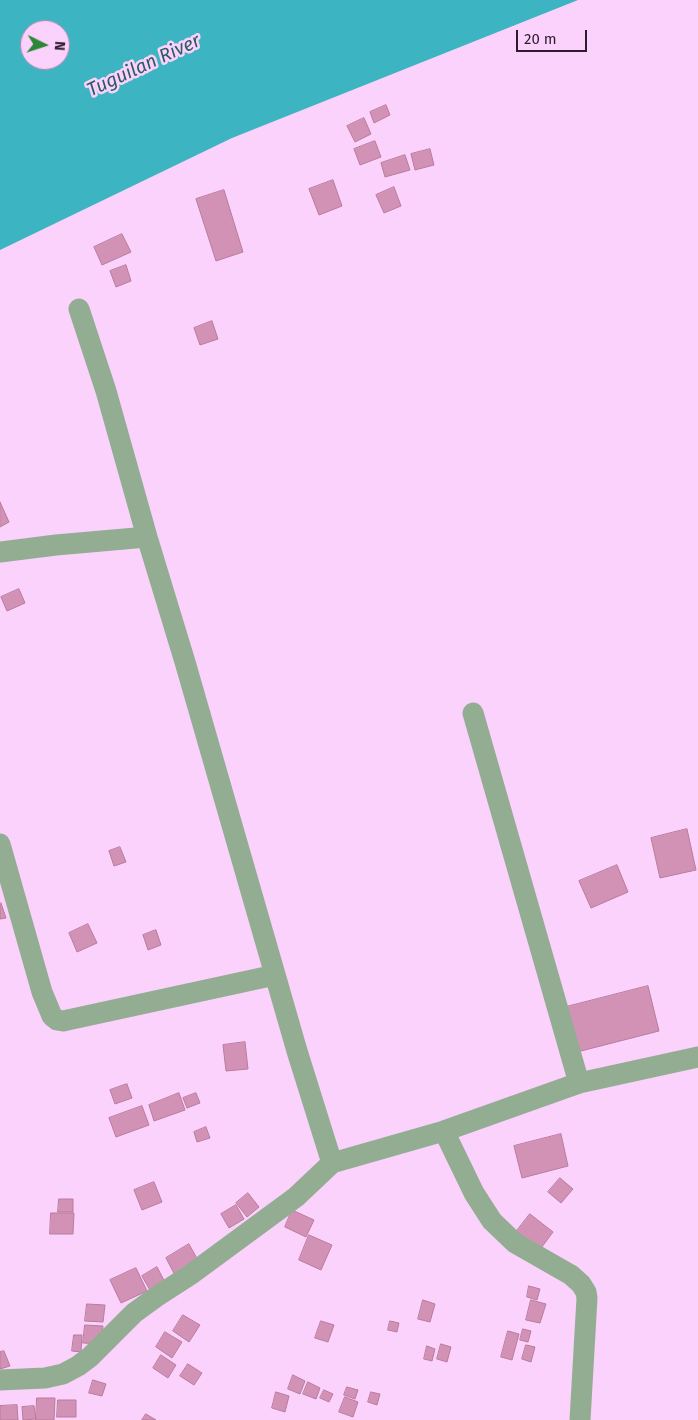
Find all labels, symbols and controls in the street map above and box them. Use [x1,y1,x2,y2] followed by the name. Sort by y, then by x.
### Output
[20,20,70,70] north arrow
[518,20,589,52] scale bar
[84,30,204,102] water label: Tuguilan River
[524,30,557,48] text: 20 m
[51,41,68,51] text: N

